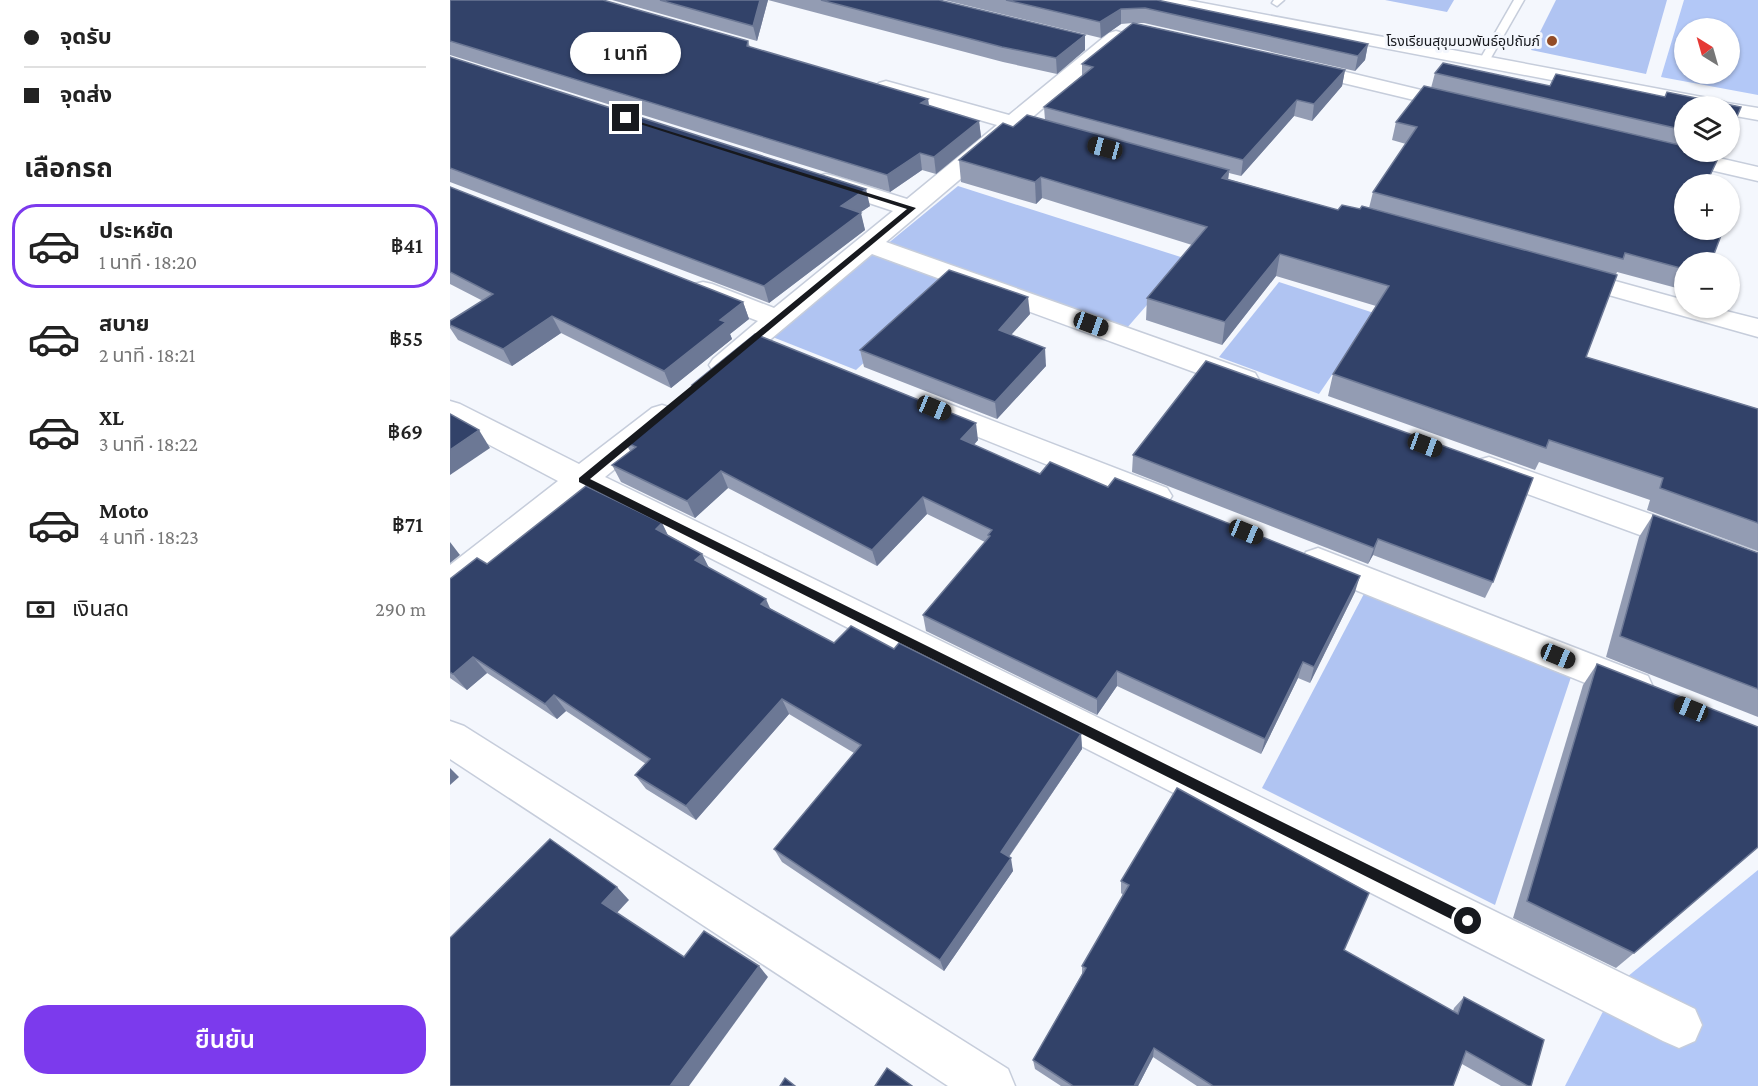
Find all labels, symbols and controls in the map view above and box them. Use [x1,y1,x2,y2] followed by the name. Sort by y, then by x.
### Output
[1674,18,1740,84] north arrow
[1674,18,1740,318] map controls
[60,24,112,49] text: จุดรับ
[570,31,681,73] callout: 1 นาที
[1386,33,1540,50] place label: โรงเรียนสุขุมนวพันธ์อุปถัมภ์
[1545,34,1559,48] marker: โรงเรียนสุขุมนวพันธ์อุปถัมภ์
[603,42,648,64] text: 1 นาที
[60,82,112,107] text: จุดส่ง
[1674,96,1740,162] button: layers
[612,104,639,131] route end
[1085,135,1125,161] car
[24,153,113,183] text: เลือกรถ
[1674,174,1740,240] button: +
[99,218,174,243] text: ประหยัด
[27,219,81,273] icon: car
[391,233,423,258] text: ฿41
[99,251,197,273] text: 1 นาที · 18:20
[1674,252,1740,318] button: −
[1071,309,1111,339] car
[99,311,149,336] text: สบาย
[27,312,81,366] icon: car
[389,326,423,351] text: ฿55
[99,344,195,366] text: 2 นาที · 18:21
[914,393,954,423] car
[27,405,81,459] icon: car
[99,405,124,430] text: XL
[387,419,423,444] text: ฿69
[1405,430,1445,460] car
[99,433,198,455] text: 3 นาที · 18:22
[27,498,81,552] icon: car
[99,498,149,523] text: Moto
[392,512,423,537] text: ฿71
[1226,517,1266,547] car
[99,526,199,548] text: 4 นาที · 18:23
[24,593,57,626] icon: cash
[72,596,129,621] text: เงินสด
[375,598,426,620] text: 290 m
[1538,641,1578,671] car
[1671,694,1711,724] car
[1454,907,1481,934] route start
[24,1005,426,1074] button: ยืนยัน

